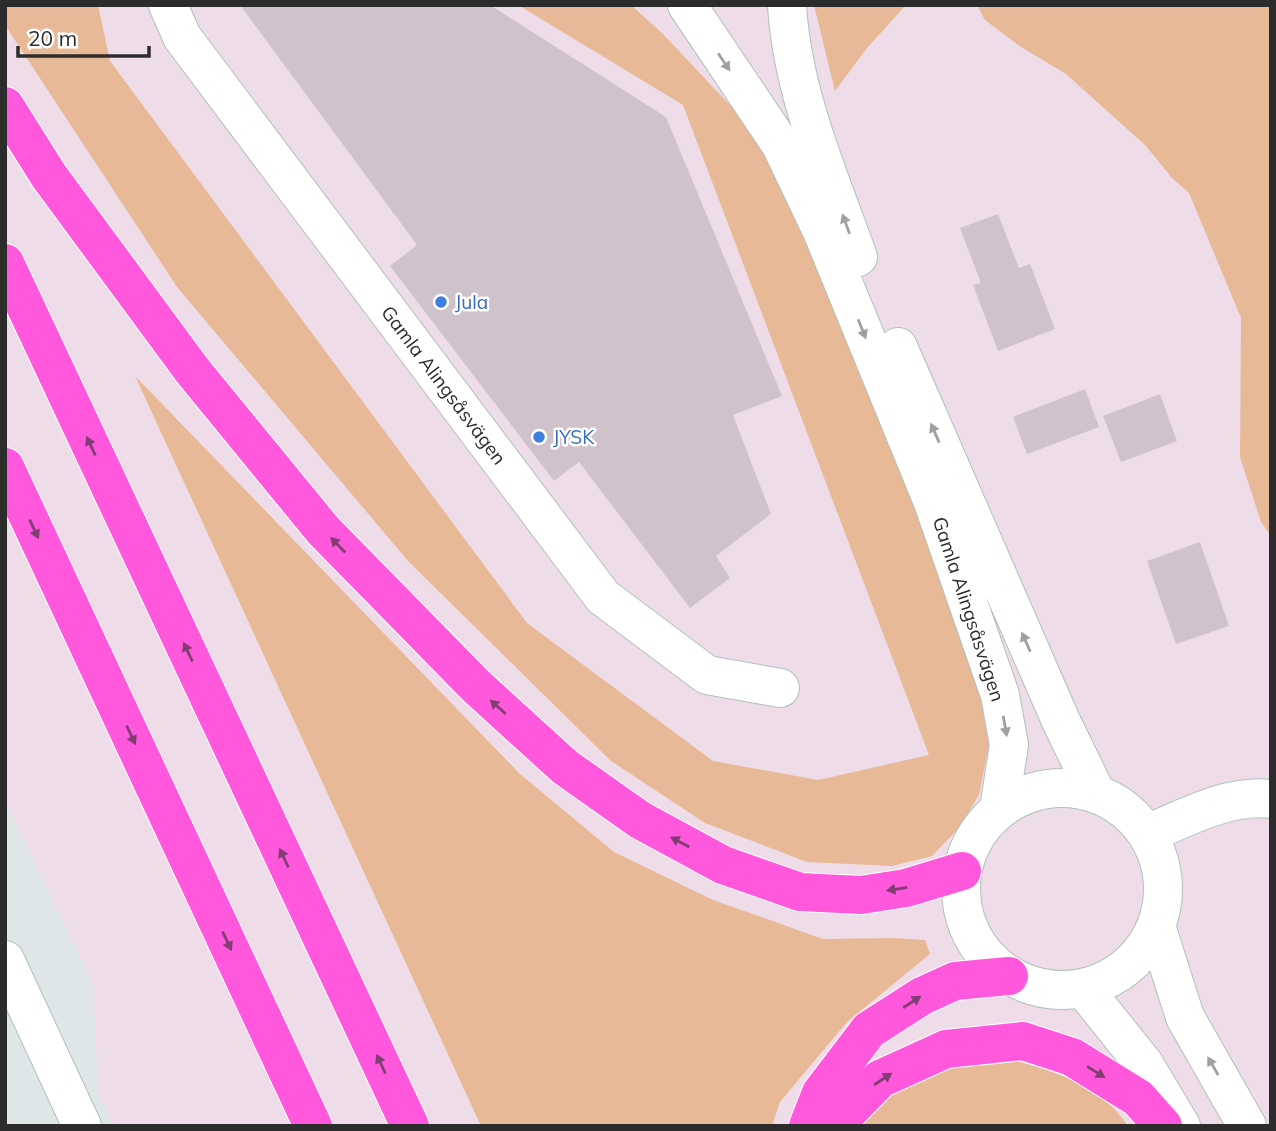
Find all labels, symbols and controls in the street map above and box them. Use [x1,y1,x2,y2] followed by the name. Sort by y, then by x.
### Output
[18,14,149,58] scale bar
[28,25,77,51] text: 20 m
[717,53,731,71] one-way arrow
[840,214,851,235] one-way arrow
[455,290,488,314] place label: Jula
[433,294,449,310] marker: Jula
[376,301,512,469] street label: Gamla Alingsåsvägen
[857,318,868,339] one-way arrow
[929,423,940,444] one-way arrow
[553,425,595,449] place label: JYSK
[531,429,547,445] marker: JYSK
[85,436,97,456] one-way arrow
[928,514,1010,704] street label: Gamla Alingsåsvägen
[28,519,40,539] one-way arrow
[331,537,347,554] one-way arrow
[1020,632,1032,652] one-way arrow
[182,642,193,662] one-way arrow
[490,699,507,715] one-way arrow
[1000,715,1011,737] one-way arrow
[125,725,136,745] one-way arrow
[670,836,690,848] one-way arrow
[278,848,290,868] one-way arrow
[886,884,908,895] one-way arrow
[221,931,233,951] one-way arrow
[903,995,922,1008] one-way arrow
[375,1054,387,1074] one-way arrow
[1207,1057,1219,1076] one-way arrow
[1087,1066,1106,1079] one-way arrow
[873,1073,893,1086] one-way arrow

